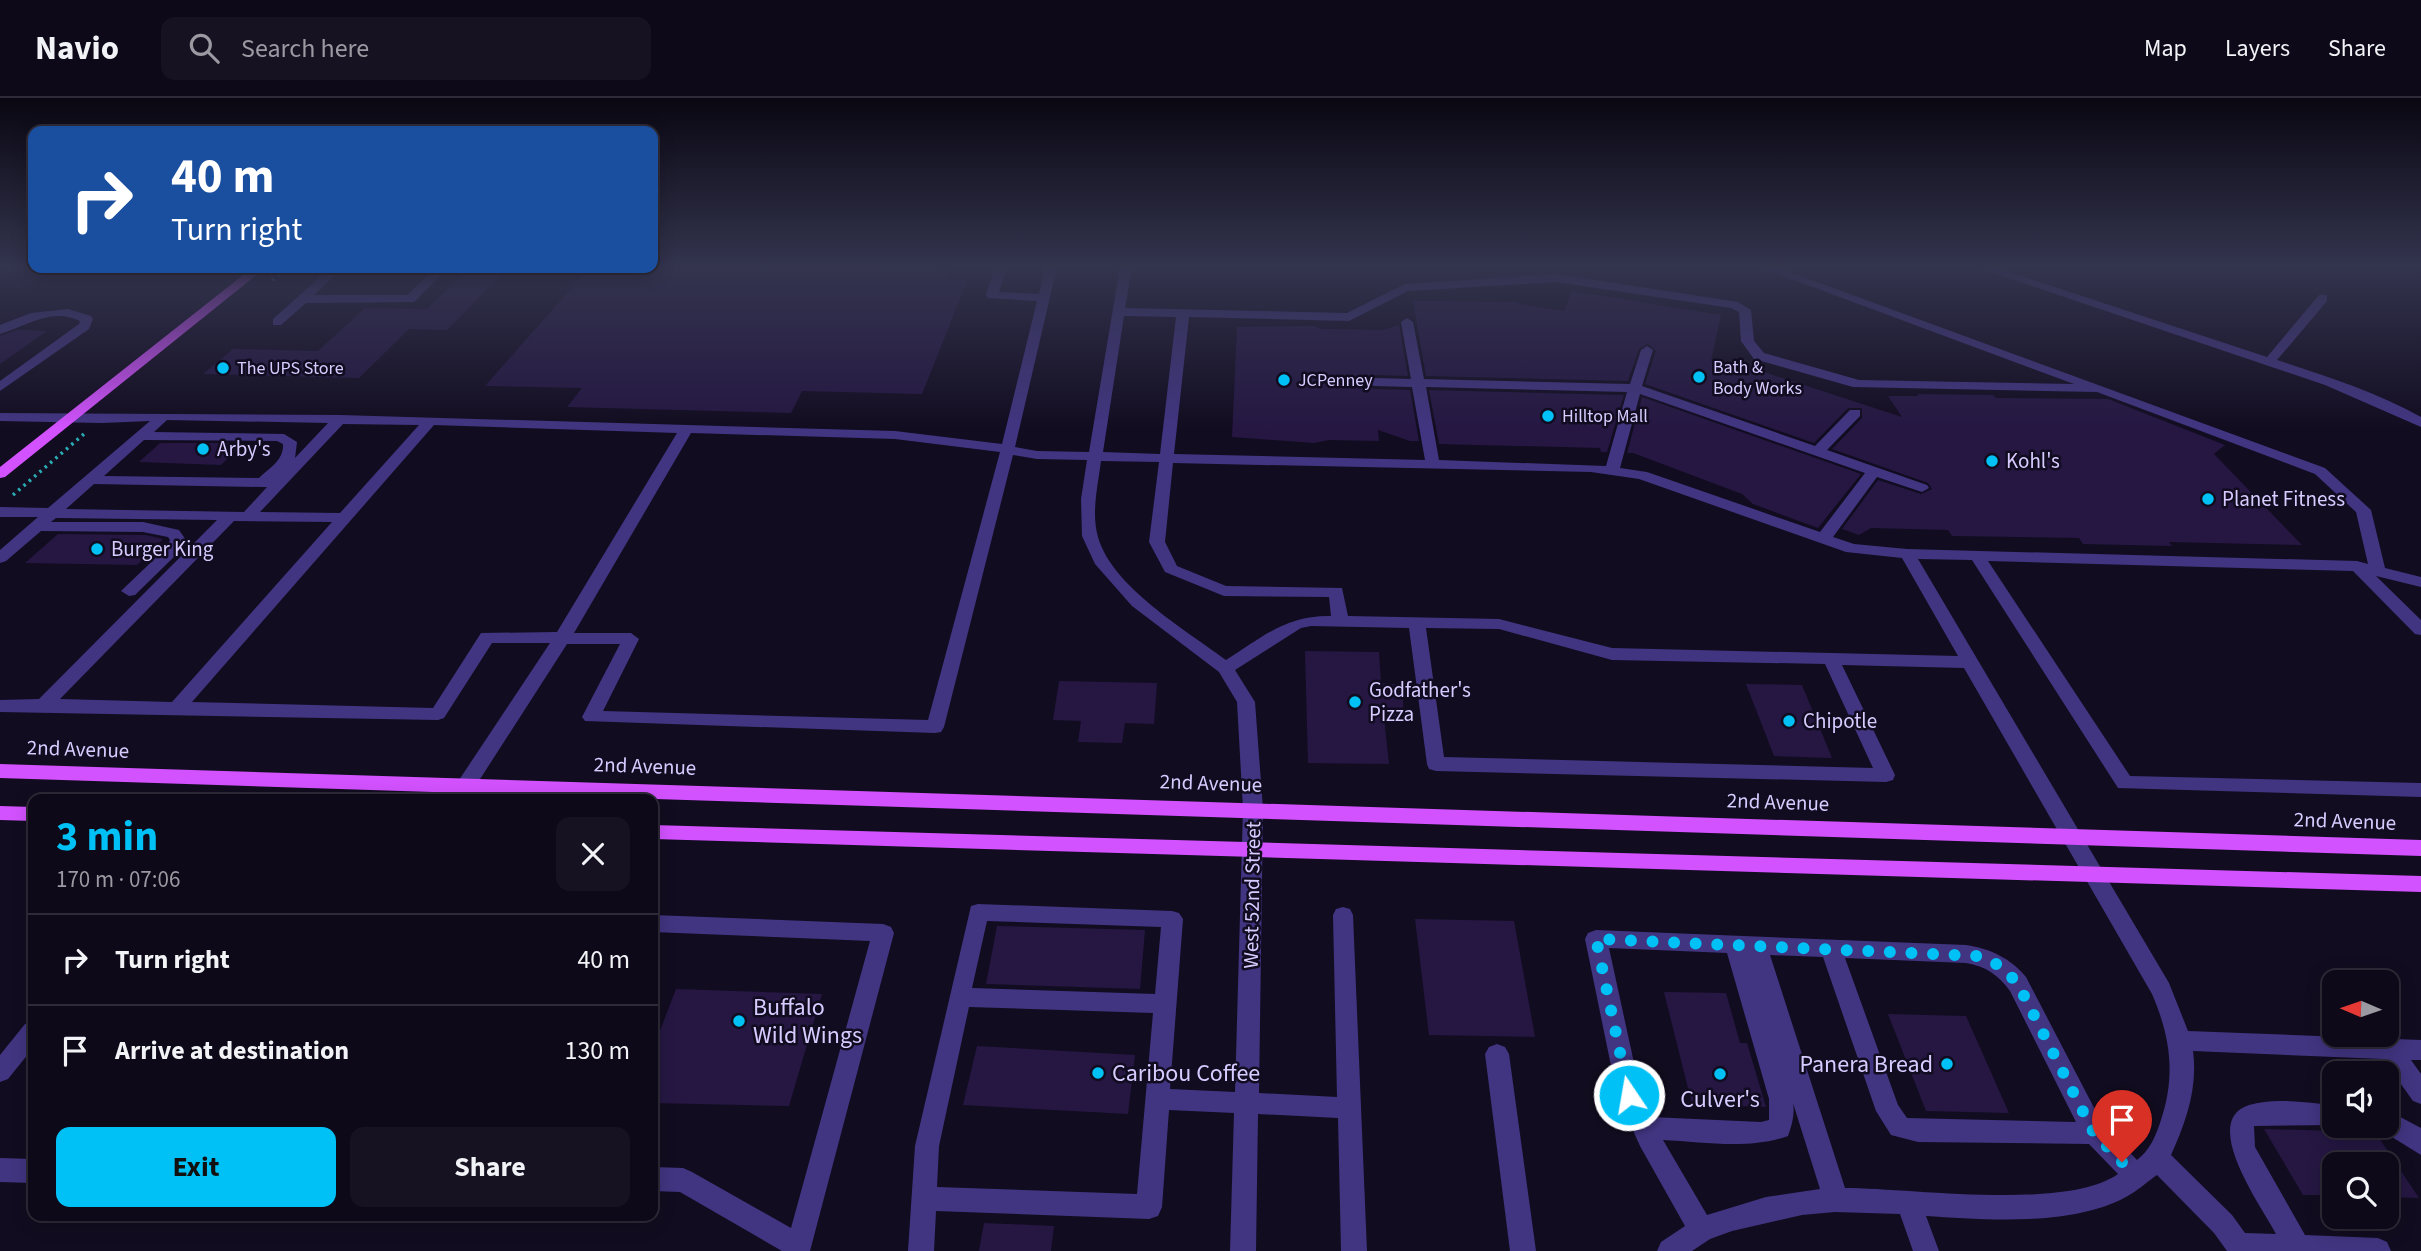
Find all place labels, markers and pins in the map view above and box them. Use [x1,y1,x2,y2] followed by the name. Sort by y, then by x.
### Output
[1713,355,1802,401] place label: Bath & Body Works
[237,356,344,381] place label: The UPS Store
[215,360,231,376] marker: The UPS Store
[1298,368,1373,393] place label: JCPenney
[1691,369,1707,385] marker: Bath & Body Works
[1276,372,1292,388] marker: JCPenney
[1562,404,1648,429] place label: Hilltop Mall
[1540,408,1556,424] marker: Hilltop Mall
[217,434,271,464] place label: Arby's
[195,441,211,457] marker: Arby's
[2006,446,2060,476] place label: Kohl's
[1984,453,2000,469] marker: Kohl's
[2222,484,2345,514] place label: Planet Fitness
[2200,491,2216,507] marker: Planet Fitness
[111,534,214,564] place label: Burger King
[89,541,105,557] marker: Burger King
[1369,675,1471,729] place label: Godfather's Pizza
[1347,694,1363,710] marker: Godfather's Pizza
[1803,706,1877,736] place label: Chipotle
[1781,713,1797,729] marker: Chipotle
[753,990,862,1053] place label: Buffalo Wild Wings
[731,1013,747,1029] marker: Buffalo Wild Wings
[1799,1047,1933,1082] place label: Panera Bread
[1112,1056,1260,1091] place label: Caribou Coffee
[1939,1056,1955,1072] marker: Panera Bread
[1090,1065,1106,1081] marker: Caribou Coffee
[1712,1066,1728,1082] marker: Culver's
[1680,1082,1760,1117] place label: Culver's
[2092,1090,2152,1162] pin

